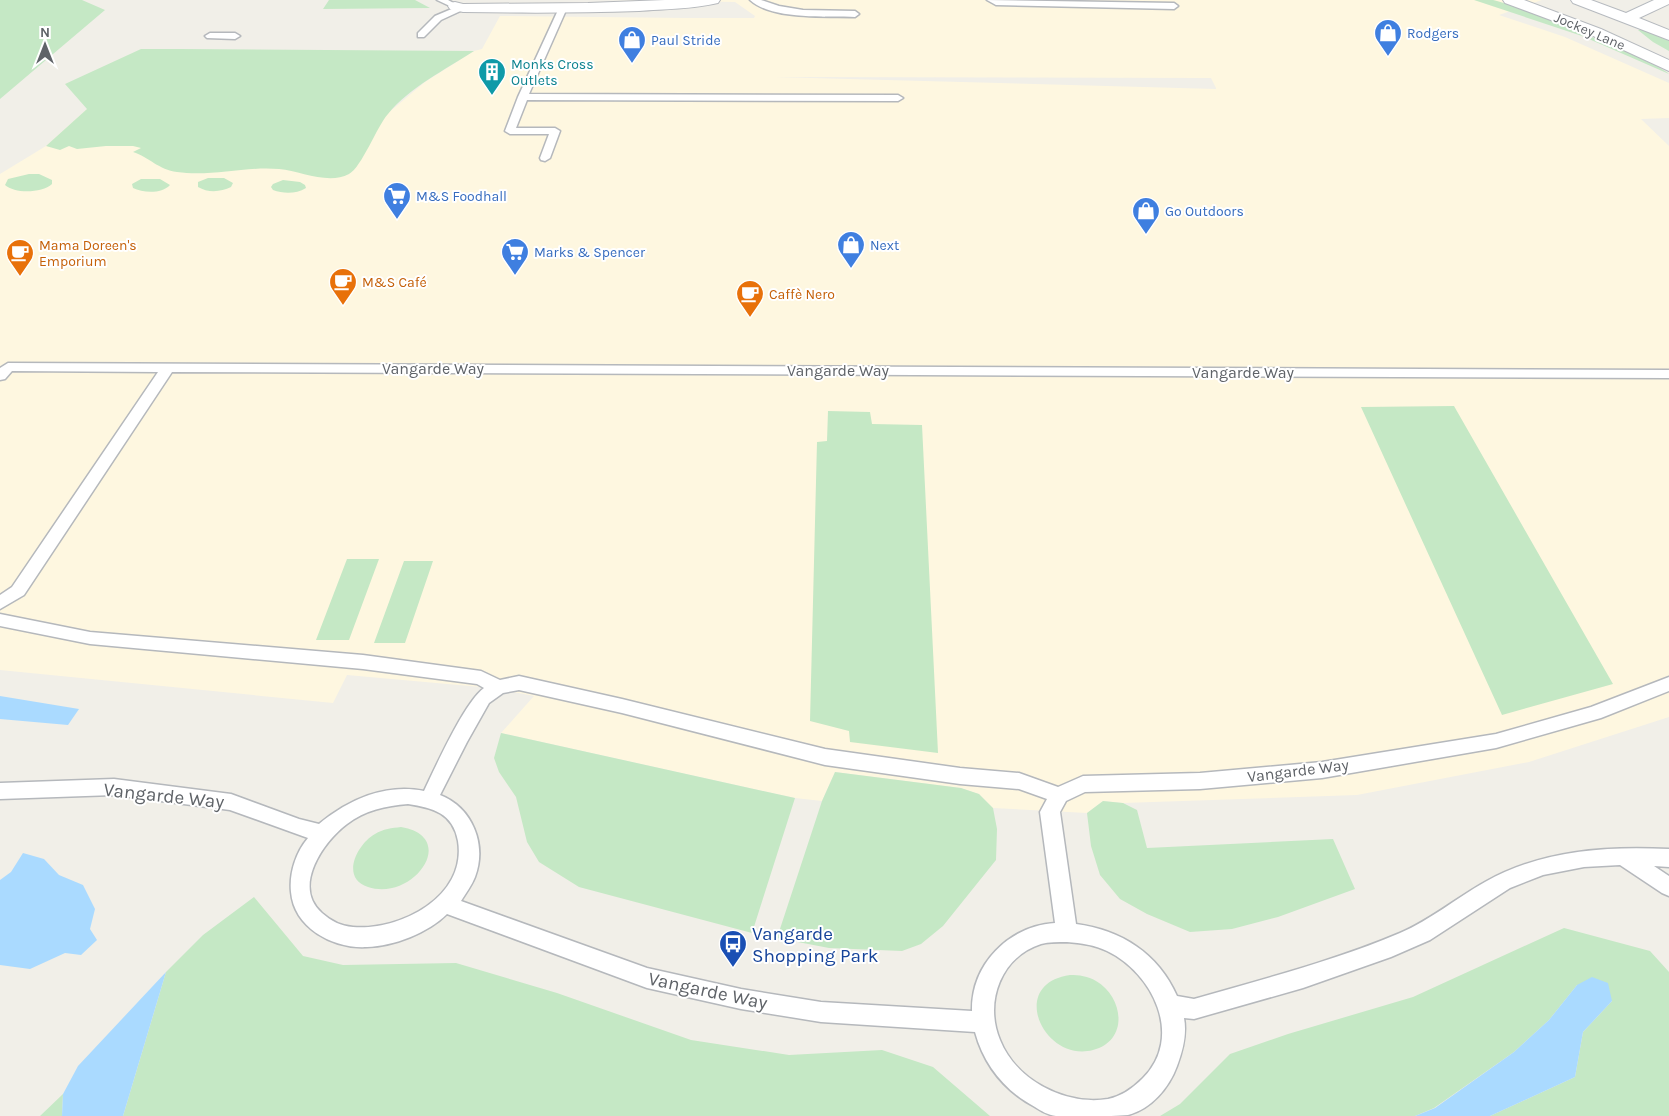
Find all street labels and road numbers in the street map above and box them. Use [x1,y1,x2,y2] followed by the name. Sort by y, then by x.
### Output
[1552,9,1628,54] street label: Jockey Lane
[382,359,485,378] street label: Vangarde Way
[787,361,890,380] street label: Vangarde Way
[1192,363,1295,382] street label: Vangarde Way
[1246,755,1350,786] street label: Vangarde Way
[102,779,225,813] street label: Vangarde Way
[646,968,770,1014] street label: Vangarde Way

